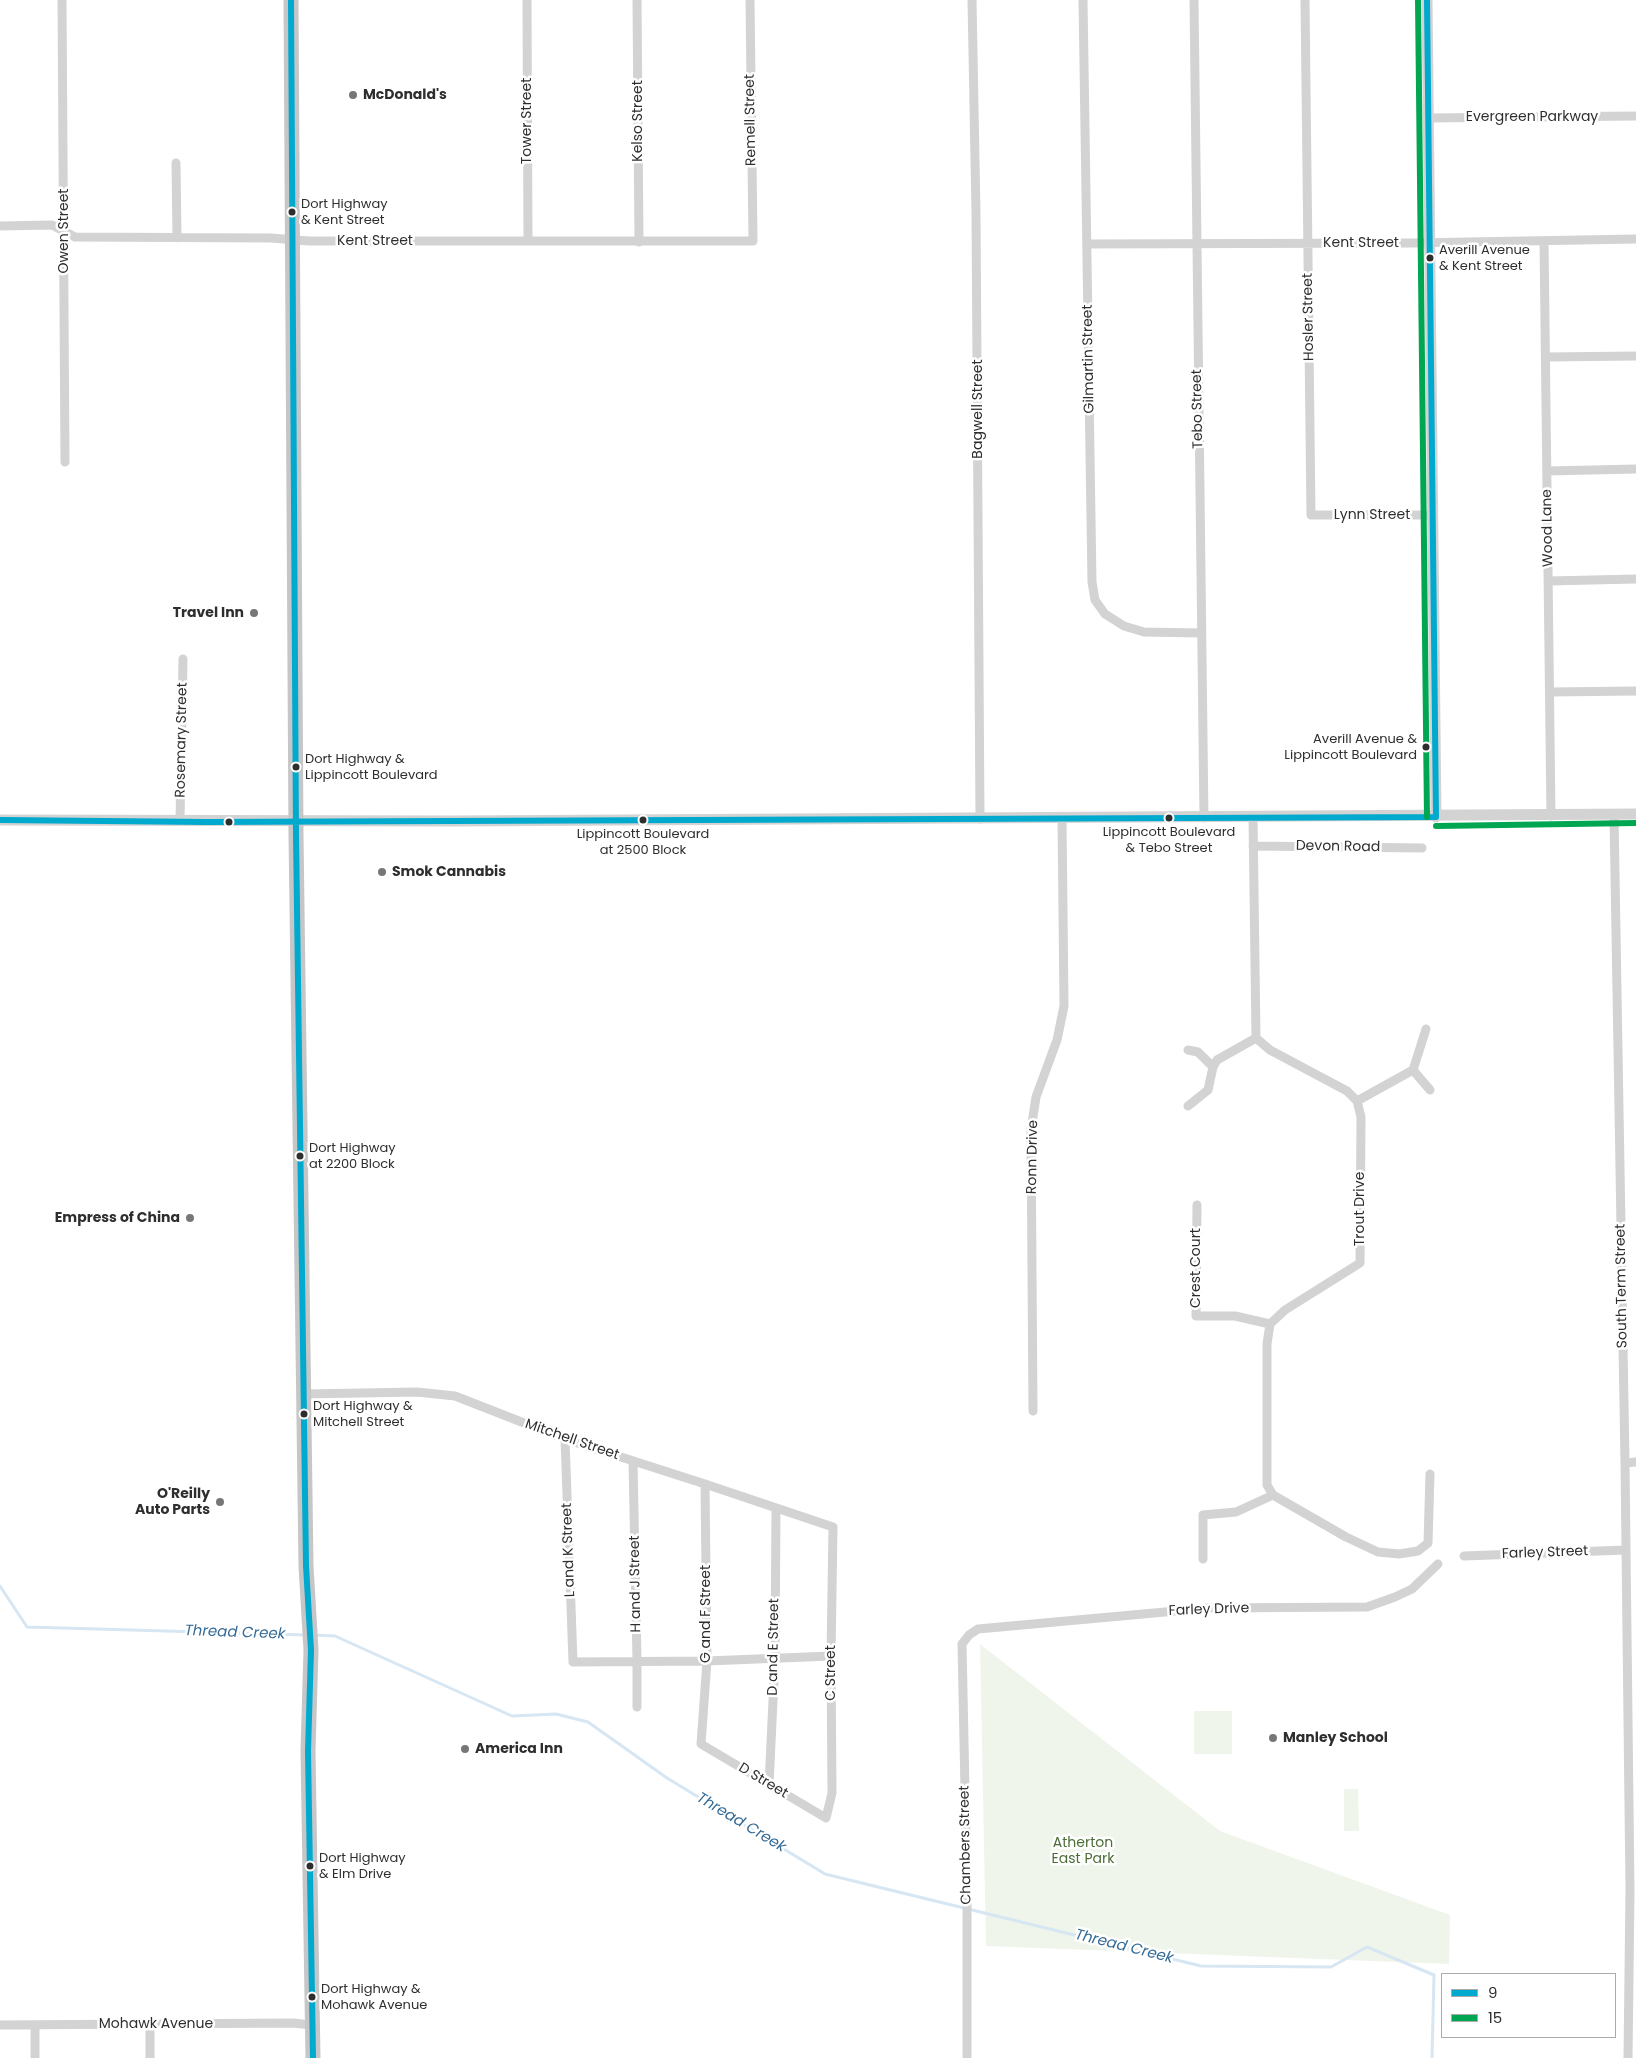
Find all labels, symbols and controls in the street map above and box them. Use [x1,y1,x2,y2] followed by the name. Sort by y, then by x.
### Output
[742,74,760,166] street label: Remell Street
[519,78,535,164] street label: Tower Street
[630,80,646,162] street label: Kelso Street
[363,87,447,103] place label: McDonald's
[347,89,359,101] marker: McDonald's
[1466,109,1598,125] street label: Evergreen Parkway
[56,189,72,273] street label: Owen Street
[301,197,388,228] place label: Dort Highway & Kent Street
[287,207,297,217] marker: Dort Highway & Kent Street
[337,233,413,249] street label: Kent Street
[1323,235,1399,251] street label: Kent Street
[1439,243,1530,274] place label: Averill Avenue & Kent Street
[1425,253,1435,263] marker: Averill Avenue & Kent Street
[1300,273,1318,361] street label: Hosler Street
[1080,304,1098,414] street label: Gilmartin Street
[970,359,986,459] street label: Bagwell Street
[1189,369,1207,449] street label: Tebo Street
[1539,489,1557,567] street label: Wood Lane
[1334,507,1410,523] street label: Lynn Street
[173,605,244,621] place label: Travel Inn
[248,607,260,619] marker: Travel Inn
[173,682,191,798] street label: Rosemary Street
[1284,732,1417,763] place label: Averill Avenue & Lippincott Boulevard
[1421,742,1431,752] marker: Averill Avenue & Lippincott Boulevard
[305,752,438,783] place label: Dort Highway & Lippincott Boulevard
[291,762,301,772] marker: Dort Highway & Lippincott Boulevard
[1164,813,1174,823] marker: Lippincott Boulevard & Tebo Street
[638,815,648,825] marker: Lippincott Boulevard at 2500 Block
[224,817,234,827] unlabelled marker
[1103,825,1235,856] place label: Lippincott Boulevard & Tebo Street
[577,827,709,858] place label: Lippincott Boulevard at 2500 Block
[1296,838,1380,856] street label: Devon Road
[392,864,506,880] place label: Smok Cannabis
[376,866,388,878] marker: Smok Cannabis
[1024,1120,1042,1194] street label: Ronn Drive
[309,1141,396,1172] place label: Dort Highway at 2200 Block
[295,1151,305,1161] marker: Dort Highway at 2200 Block
[1352,1172,1368,1246] street label: Trout Drive
[55,1210,180,1226] place label: Empress of China
[184,1212,196,1224] marker: Empress of China
[1613,1224,1631,1348] street label: South Term Street
[1188,1228,1204,1308] street label: Crest Court
[313,1399,413,1430] place label: Dort Highway & Mitchell Street
[299,1409,309,1419] marker: Dort Highway & Mitchell Street
[523,1416,621,1464] street label: Mitchell Street
[135,1486,210,1518] place label: O'Reilly Auto Parts
[214,1496,226,1508] marker: O'Reilly Auto Parts
[559,1502,579,1598] street label: L and K Street
[627,1535,645,1633] street label: H and J Street
[1501,1543,1589,1563] street label: Farley Street
[698,1565,714,1663] street label: G and F Street
[765,1598,783,1696] street label: D and E Street
[1168,1600,1250,1620] street label: Farley Drive
[184,1622,286,1644] water label: Thread Creek
[823,1645,839,1701] street label: C Street
[1283,1730,1388,1746] place label: Manley School
[1267,1732,1279,1744] marker: Manley School
[475,1741,563,1757] place label: America Inn
[459,1743,471,1755] marker: America Inn
[735,1760,791,1802] street label: D Street
[957,1785,975,1905] street label: Chambers Street
[693,1789,789,1857] water label: Thread Creek
[1052,1835,1114,1868] park label: Atherton East Park
[319,1851,406,1882] place label: Dort Highway & Elm Drive
[305,1861,315,1871] marker: Dort Highway & Elm Drive
[1073,1926,1175,1968] water label: Thread Creek
[1441,1973,1616,2038] legend
[321,1982,427,2013] place label: Dort Highway & Mohawk Avenue
[1488,1982,1497,2003] text: 9
[307,1992,317,2002] marker: Dort Highway & Mohawk Avenue
[1488,2007,1502,2028] text: 15
[99,2016,213,2032] street label: Mohawk Avenue

